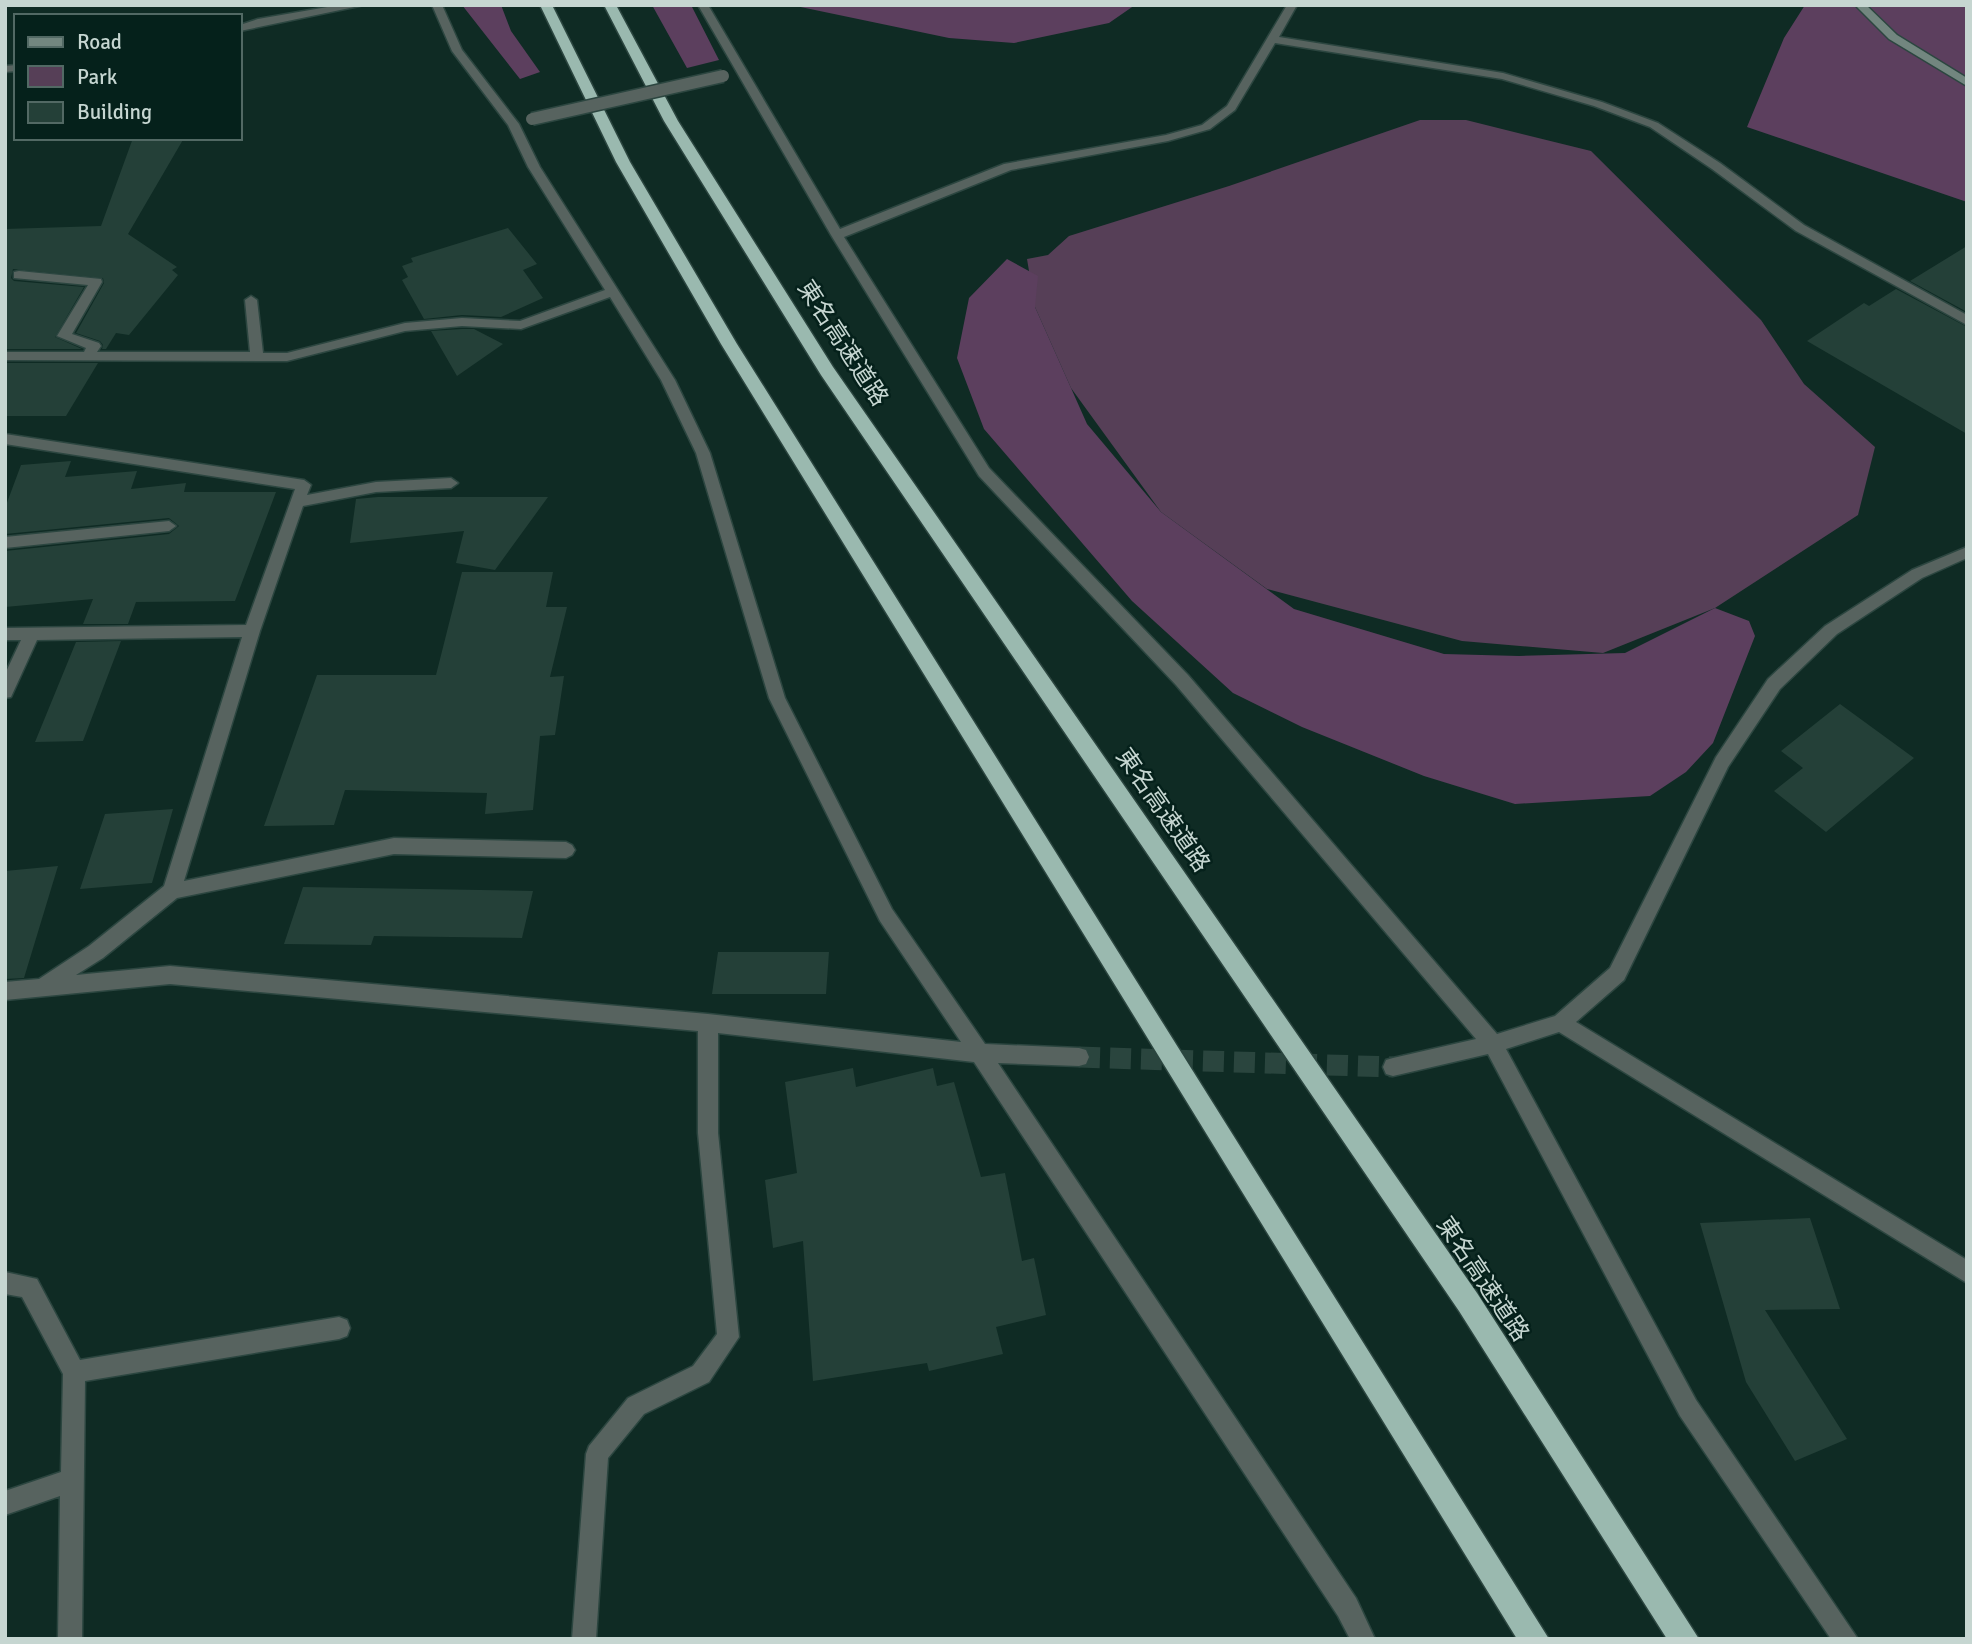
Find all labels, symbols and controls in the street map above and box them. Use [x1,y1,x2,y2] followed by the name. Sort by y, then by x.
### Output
[14,14,242,140] legend
[77,29,122,55] text: Road
[77,64,118,90] text: Park
[77,99,152,125] text: Building
[791,274,895,412] street label: 東名高速道路
[1109,742,1217,878] street label: 東名高速道路
[1430,1211,1536,1347] street label: 東名高速道路

